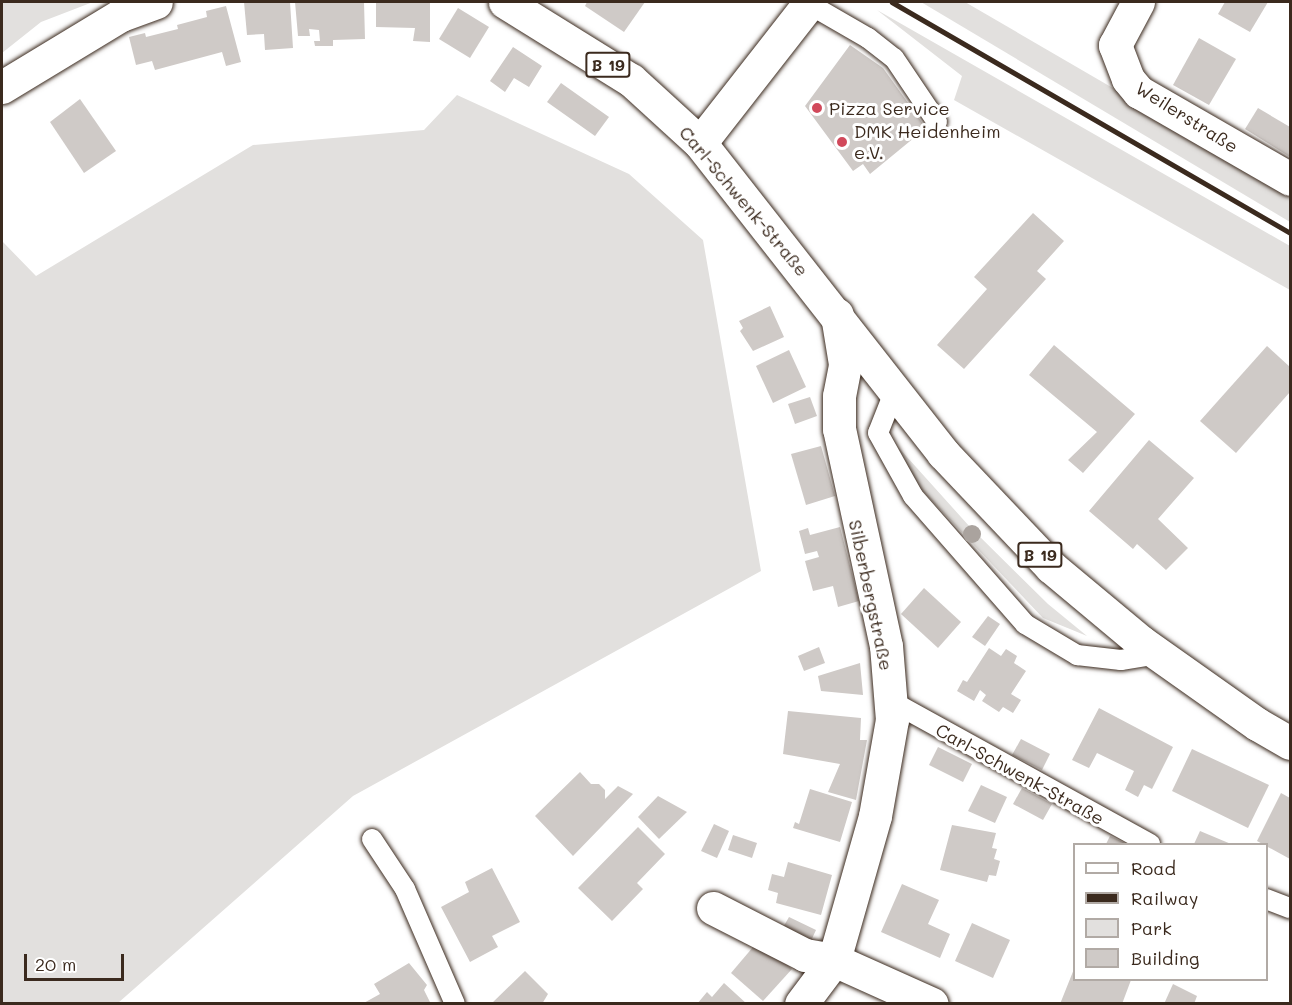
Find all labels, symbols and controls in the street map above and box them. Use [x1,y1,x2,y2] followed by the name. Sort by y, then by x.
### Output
[584,52,632,78] road number: B 19
[1132,77,1242,157] street label: Weilerstraße
[829,97,950,119] place label: Pizza Service
[810,101,824,115] marker: Pizza Service
[854,121,1001,164] place label: DMK Heidenheim e.V.
[675,122,813,280] street label: Carl-Schwenk-Straße
[835,135,849,149] marker: DMK Heidenheim e.V.
[844,518,898,672] street label: Silberbergstraße
[1016,542,1064,568] road number: B 19
[932,719,1108,829] street label: Carl-Schwenk-Straße
[1073,843,1268,981] legend
[1131,856,1176,880] text: Road
[1131,886,1198,910] text: Railway
[1131,916,1172,940] text: Park
[27,942,128,980] scale bar
[1131,946,1199,970] text: Building
[35,952,76,976] text: 20 m

